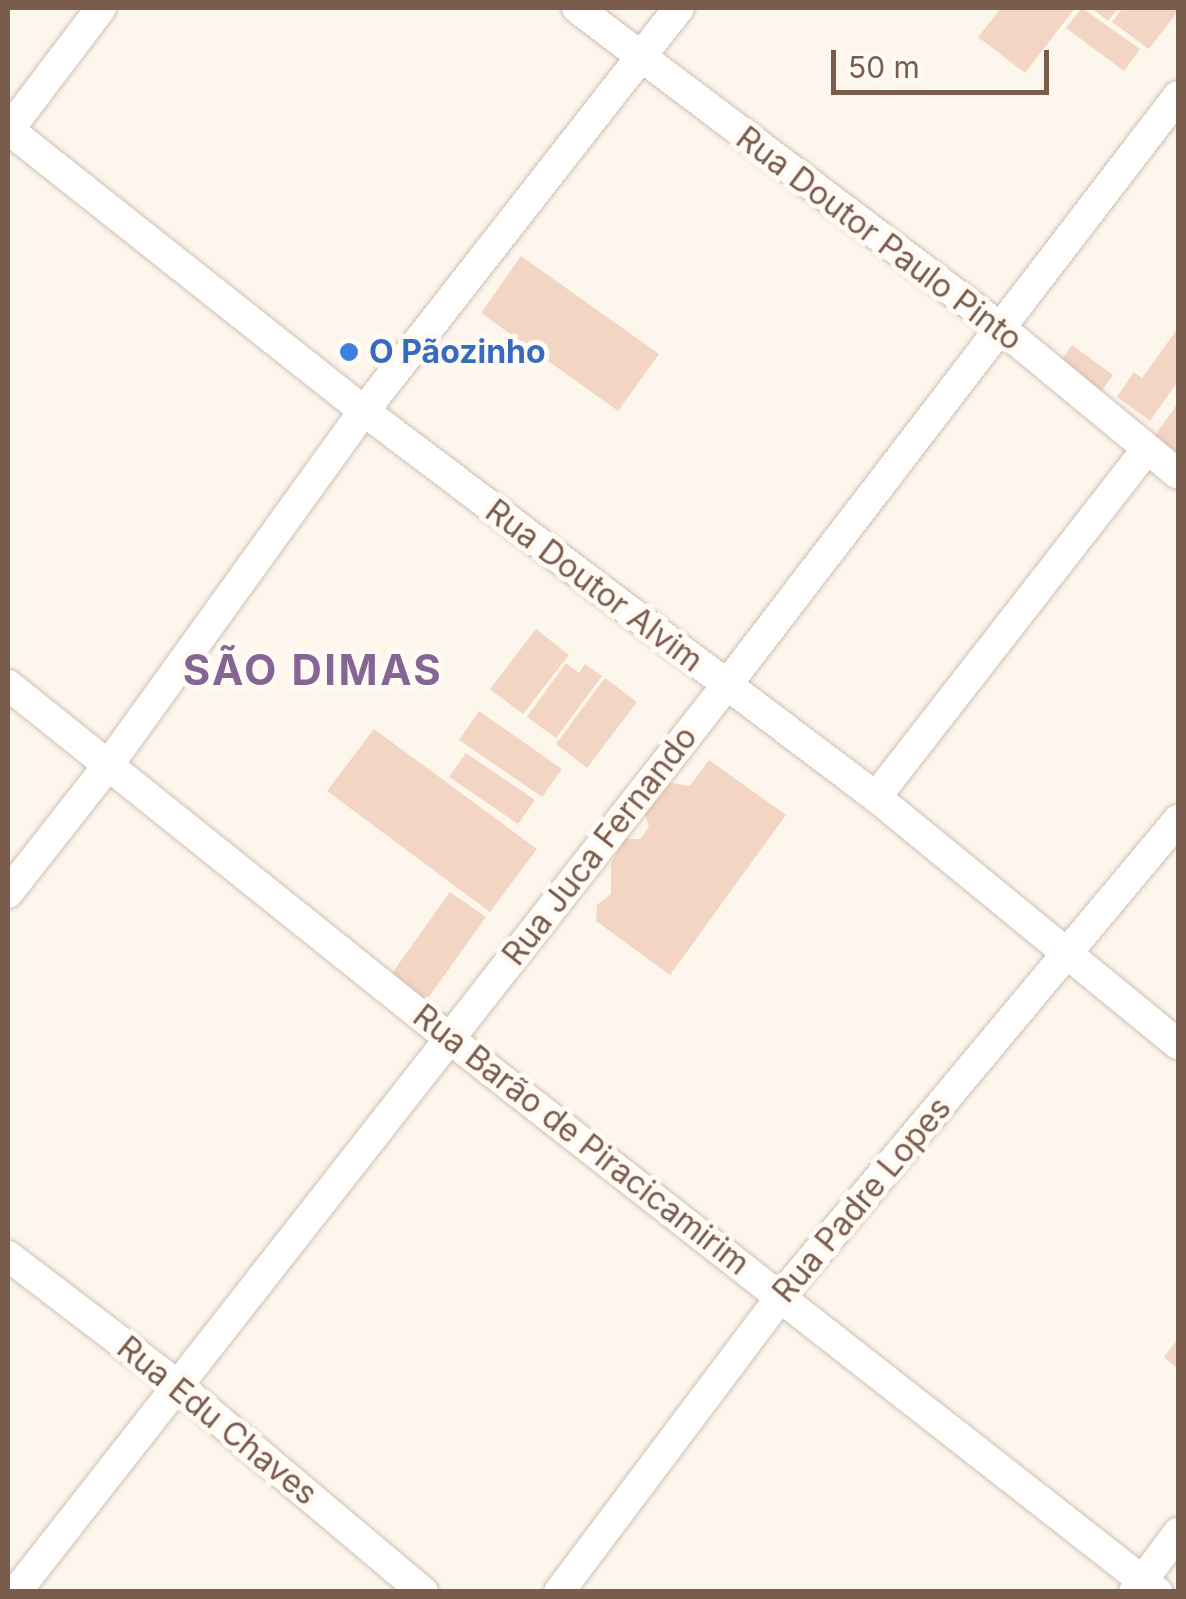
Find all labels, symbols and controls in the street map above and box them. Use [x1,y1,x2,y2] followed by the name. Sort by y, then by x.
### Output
[836,30,1054,92] scale bar
[848,49,920,85] text: 50 m
[729,119,1029,359] street label: Rua Doutor Paulo Pinto
[369,333,546,371] place label: O Pãozinho
[338,341,360,363] marker: O Pãozinho
[478,492,710,680] street label: Rua Doutor Alvim
[183,645,443,695] district label: SÃO DIMAS
[495,719,705,973] street label: Rua Juca Fernando
[405,997,757,1283] street label: Rua Barão de Piracicamirim
[765,1090,959,1310] street label: Rua Padre Lopes
[109,1329,325,1513] street label: Rua Edu Chaves

